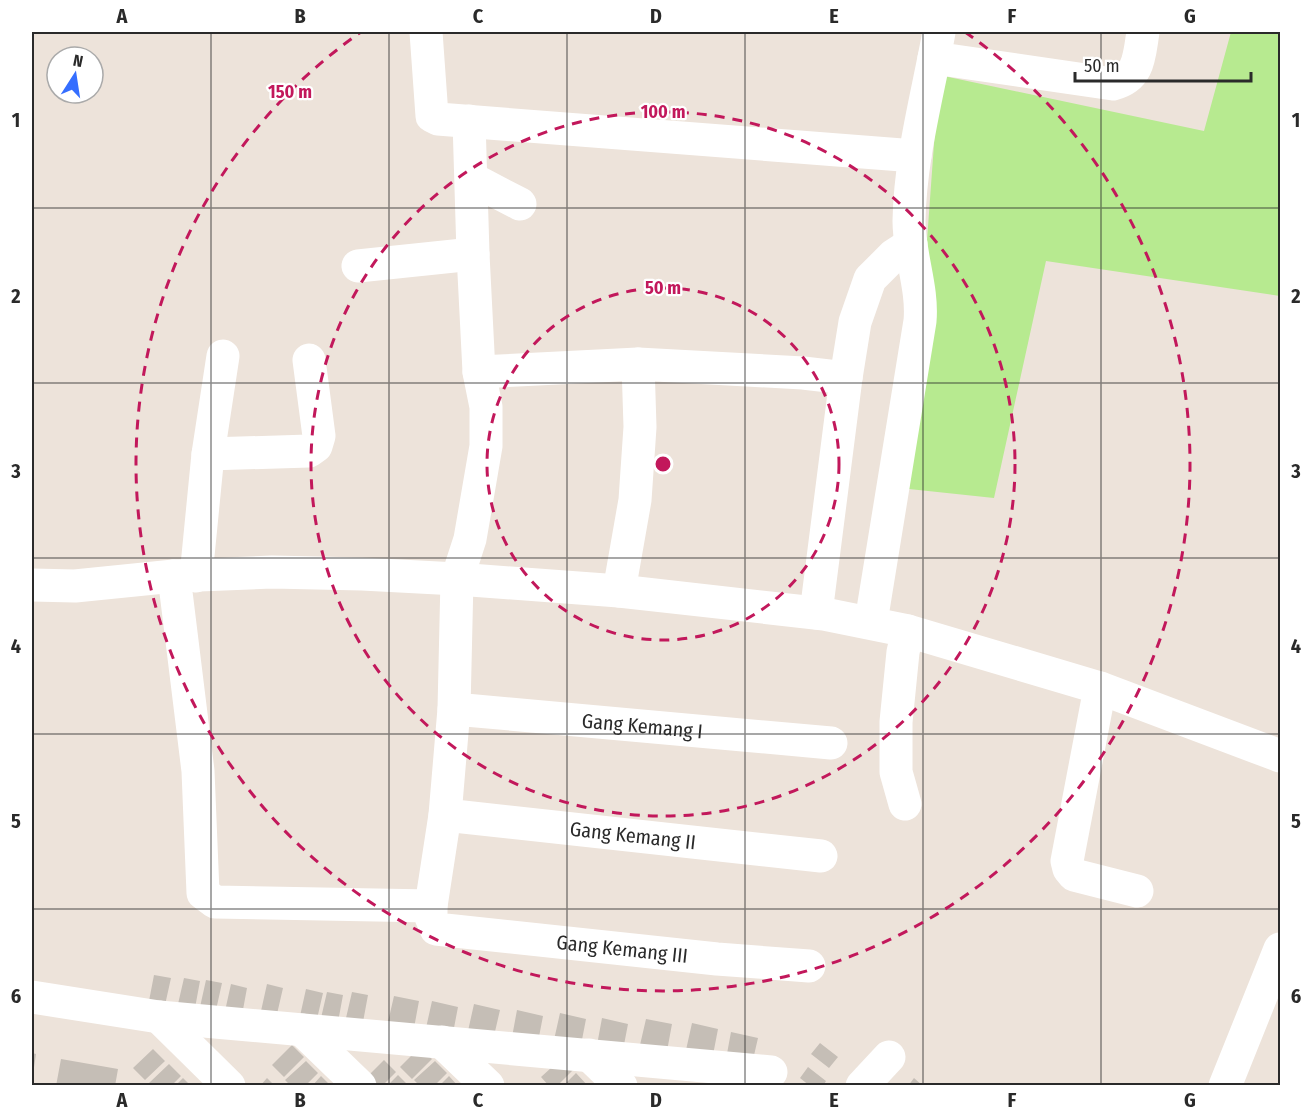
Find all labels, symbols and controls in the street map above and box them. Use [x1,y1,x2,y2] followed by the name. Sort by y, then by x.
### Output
[116,4,129,28] text: A
[294,4,306,28] text: B
[473,4,484,28] text: C
[650,4,662,28] text: D
[829,4,839,28] text: E
[1008,4,1017,28] text: F
[1184,4,1196,28] text: G
[45,45,105,105] north arrow
[1075,45,1250,83] scale bar
[71,51,85,71] text: N
[1084,55,1120,77] text: 50 m
[268,81,312,103] text: 150 m
[641,101,685,123] text: 100 m
[12,108,20,132] text: 1
[1292,108,1300,132] text: 1
[645,277,681,299] text: 50 m
[10,284,21,308] text: 2
[1290,284,1301,308] text: 2
[653,454,673,474] centre of rings
[10,459,21,483] text: 3
[1290,459,1301,483] text: 3
[11,634,21,658] text: 4
[1291,634,1301,658] text: 4
[581,709,704,743] street label: Gang Kemang I
[11,809,21,833] text: 5
[1291,809,1301,833] text: 5
[569,817,697,854] street label: Gang Kemang II
[555,930,689,968] street label: Gang Kemang III
[11,984,21,1008] text: 6
[1291,984,1301,1008] text: 6
[116,1088,129,1112] text: A
[294,1088,306,1112] text: B
[473,1088,484,1112] text: C
[650,1088,662,1112] text: D
[829,1088,839,1112] text: E
[1008,1088,1017,1112] text: F
[1184,1088,1196,1112] text: G

